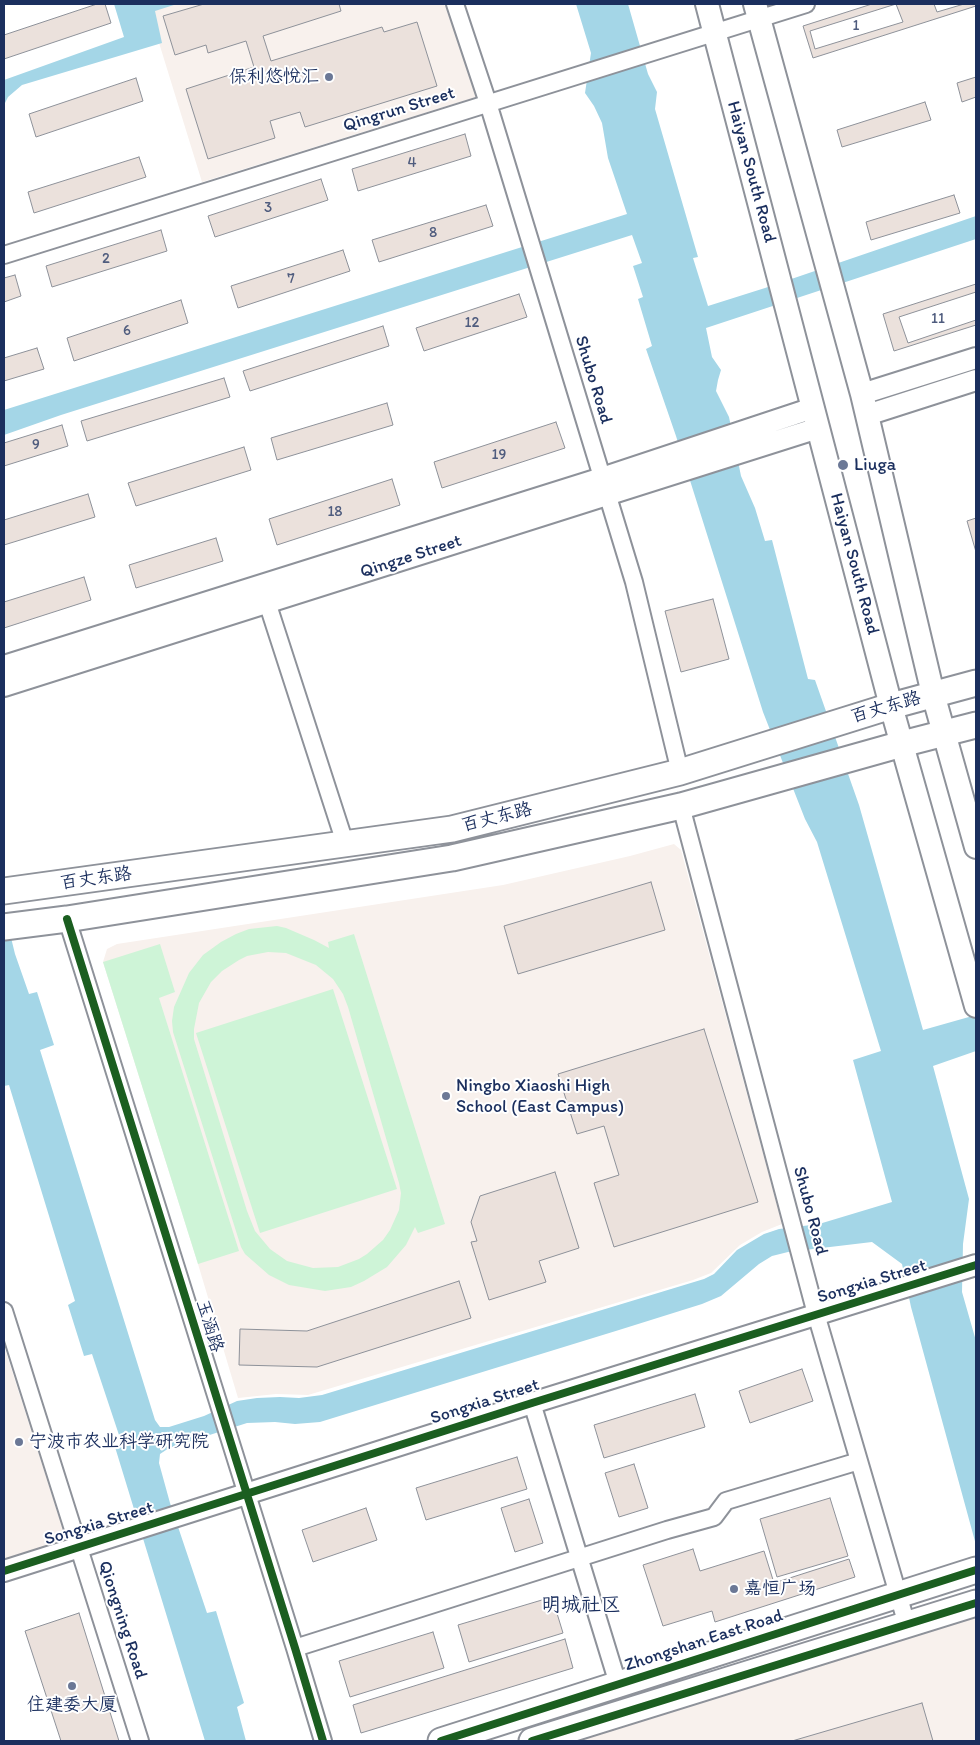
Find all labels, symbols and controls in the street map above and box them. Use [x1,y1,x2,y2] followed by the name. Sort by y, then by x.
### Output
[853,17,859,35] house number: 1
[229,66,319,88] place label: 保利悠悦汇
[323,71,335,83] marker: 保利悠悦汇
[341,83,457,137] street label: Qingrun Street
[722,99,780,245] street label: Haiyan South Road
[407,154,417,172] house number: 4
[264,199,272,217] house number: 3
[429,224,437,242] house number: 8
[102,250,110,268] house number: 2
[287,270,295,288] house number: 7
[931,310,945,328] house number: 11
[465,314,479,332] house number: 12
[123,322,131,340] house number: 6
[569,333,617,427] street label: Shubo Road
[32,436,40,454] house number: 9
[492,446,506,464] house number: 19
[854,454,896,476] place label: Liuga
[836,458,850,472] marker: Liuga
[825,491,883,637] street label: Haiyan South Road
[327,503,343,521] house number: 18
[357,530,465,584] street label: Qingze Street
[848,688,924,728] street label: 百丈东路
[459,799,535,837] street label: 百丈东路
[59,863,133,895] street label: 百丈东路
[456,1075,624,1118] place label: Ningbo Xiaoshi High School (East Campus)
[440,1090,452,1102] marker: Ningbo Xiaoshi High School (East Campus)
[788,1164,832,1258] street label: Shubo Road
[815,1255,929,1309] street label: Songxia Street
[191,1297,227,1355] street label: 玉涵路
[428,1374,542,1430] street label: Songxia Street
[29,1431,209,1453] place label: 宁波市农业科学研究院
[13,1436,25,1448] marker: 宁波市农业科学研究院
[42,1497,156,1551] street label: Songxia Street
[93,1558,151,1682] street label: Qiongning Road
[744,1578,816,1600] place label: 嘉恒广场
[728,1583,740,1595] marker: 嘉恒广场
[541,1594,621,1618] district label: 明城社区
[622,1605,786,1677] street label: Zhongshan East Road
[66,1680,78,1692] marker: 住建委大厦
[27,1694,117,1716] place label: 住建委大厦

